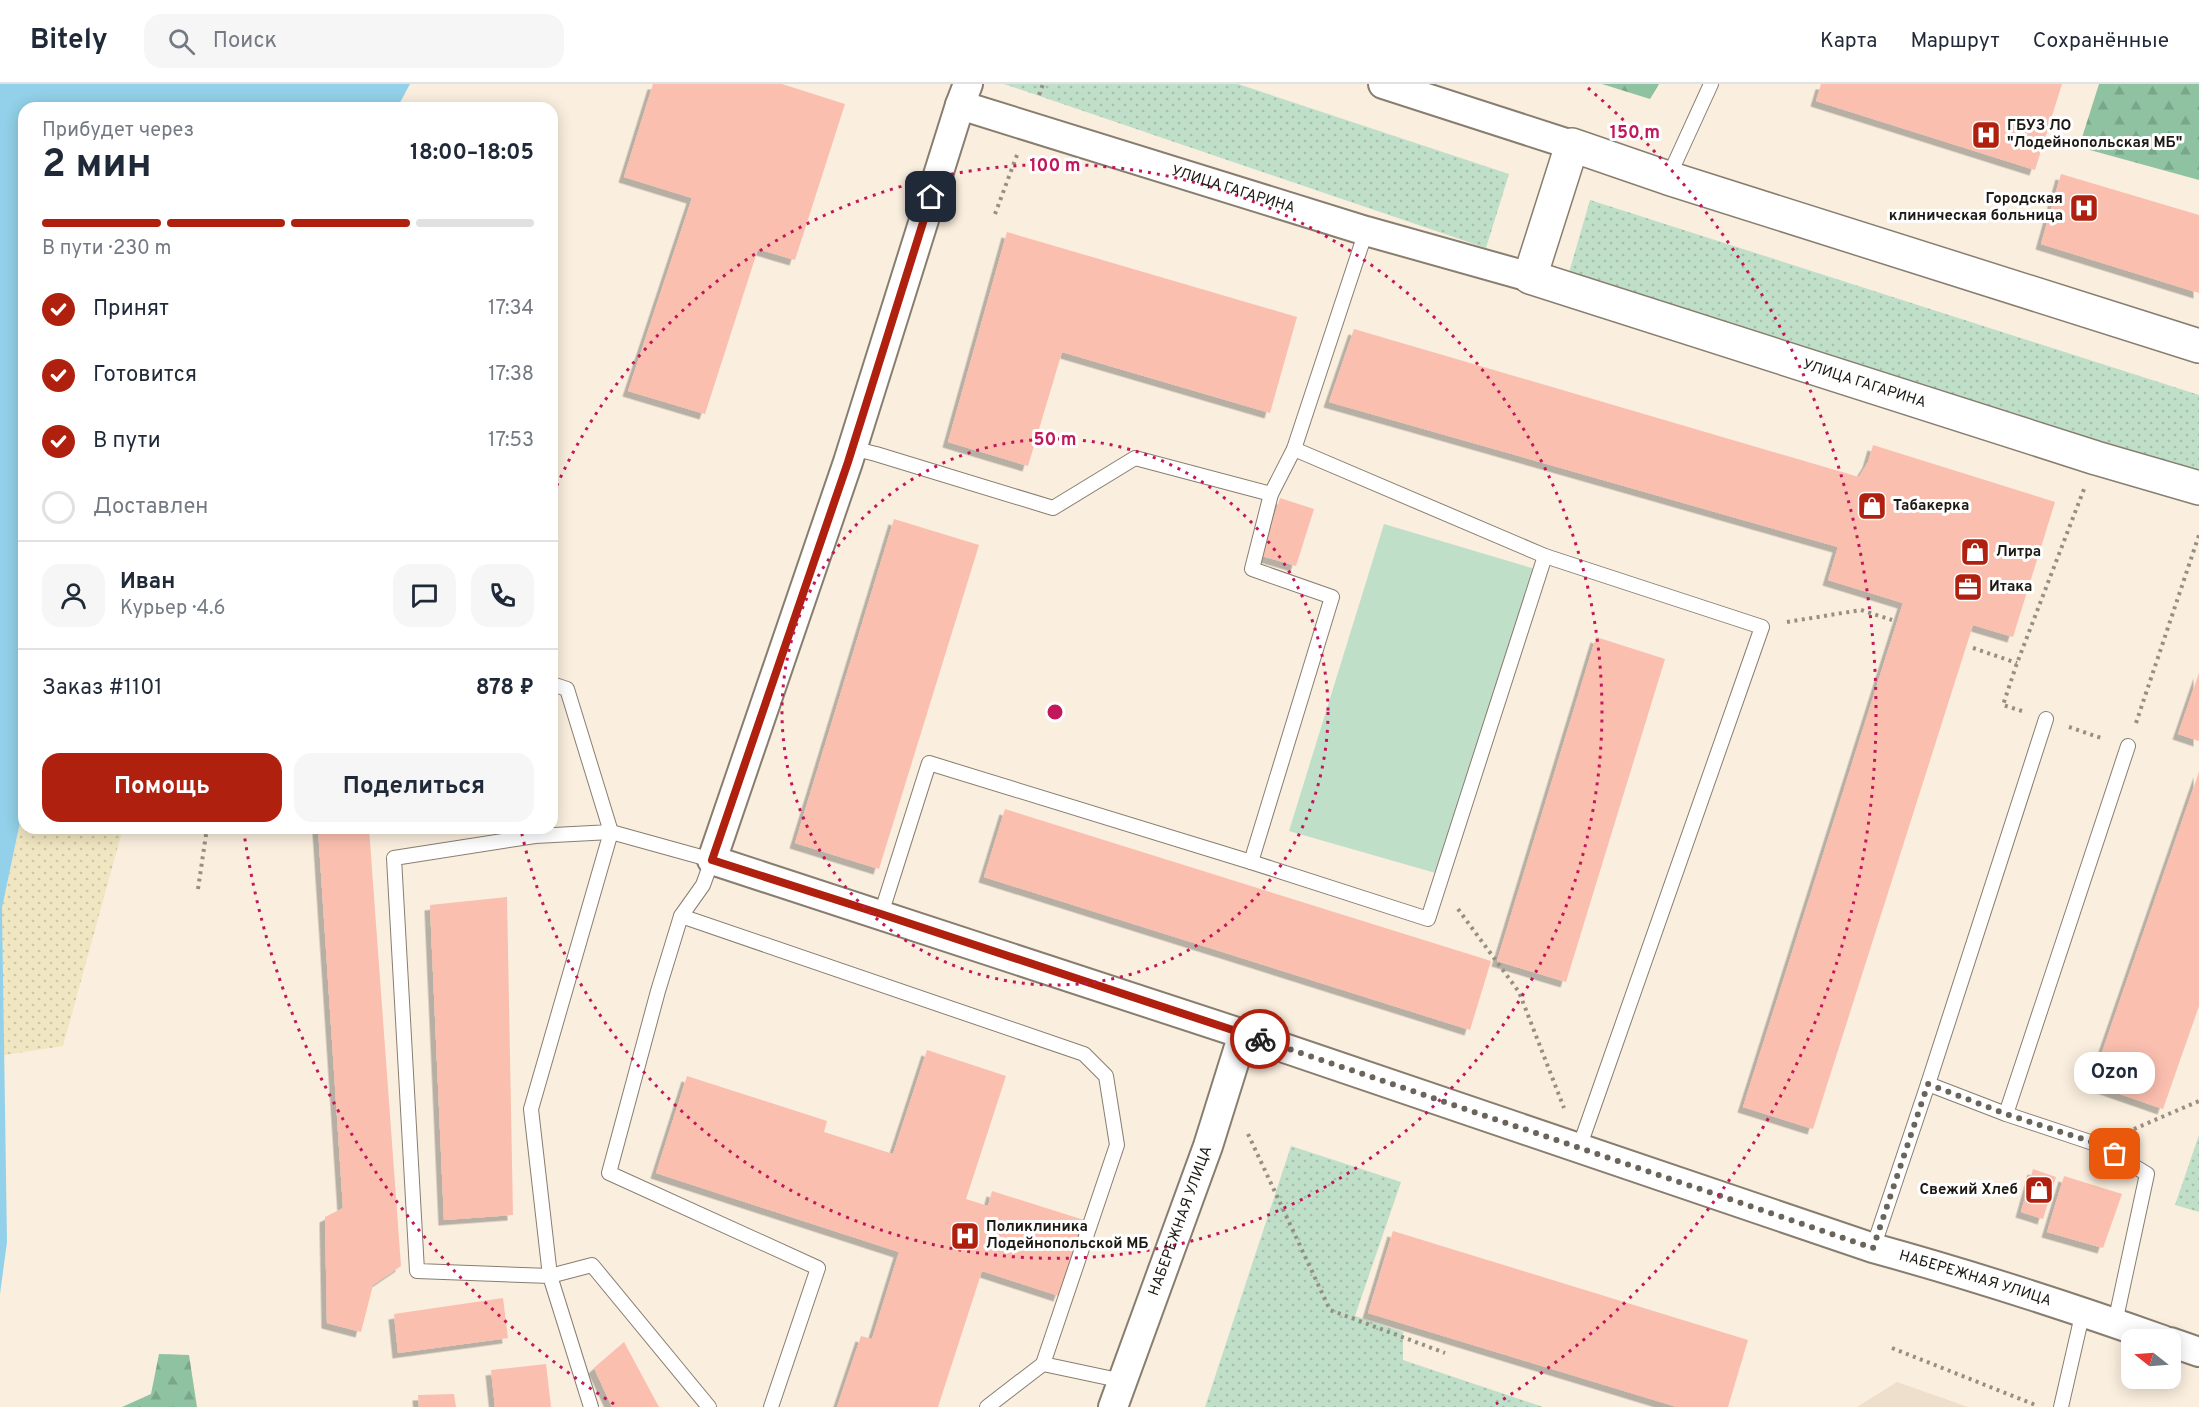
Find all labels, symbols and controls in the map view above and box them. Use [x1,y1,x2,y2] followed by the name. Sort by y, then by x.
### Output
[144,14,564,68] search box
[30,23,108,59] text: Bitely
[165,25,198,58] icon: search
[213,28,277,55] text: Поиск
[1820,28,1877,55] text: Карта
[1910,28,2000,55] text: Маршрут
[2033,28,2169,55] text: Сохранённые
[2007,117,2182,153] place label: ГБУЗ ЛО "Лодейнопольская МБ"
[42,118,194,144] text: Прибудет через
[1970,119,2002,151] hospital icon: ГБУЗ ЛО "Лодейнопольская МБ"
[1610,122,1660,145] text: 150 m
[410,140,534,167] text: 18:00–18:05
[42,142,152,191] text: 2 мин
[1029,155,1081,178] text: 100 m
[1169,162,1298,218] street label: УЛИЦА ГАГАРИНА
[905,171,956,222] pin
[914,180,947,213] icon: home
[1889,190,2063,226] place label: Городская клиническая больница
[2068,192,2100,224] hospital icon: Городская клиническая больница
[42,236,171,262] text: В пути · 230 m
[42,293,75,326] icon: check
[93,296,169,323] text: Принят
[488,296,534,322] text: 17:34
[1800,355,1929,413] street label: УЛИЦА ГАГАРИНА
[42,359,75,392] icon: check
[93,362,197,389] text: Готовится
[488,362,534,388] text: 17:38
[42,425,75,458] icon: check
[93,428,161,455] text: В пути
[488,428,534,454] text: 17:53
[1033,429,1077,452] text: 50 m
[1856,490,1888,522] shop icon: Табакерка
[93,494,208,521] text: Доставлен
[1893,497,1969,516] place label: Табакерка
[1959,536,1991,568] shop icon: Литра
[1996,543,2041,562] place label: Литра
[42,564,105,627] button: person
[393,564,456,627] button: chat
[471,564,534,627] button: phone
[120,569,175,596] text: Иван
[1952,571,1984,603] office icon: Итака
[1989,578,2032,597] place label: Итака
[120,596,225,622] text: Курьер · 4.6
[42,675,163,702] text: Заказ #1101
[476,675,534,702] text: 878 ₽
[1045,702,1065,722] centre of rings
[42,753,282,822] button: Помощь
[294,753,534,822] button: Поделиться
[1230,1009,1290,1069] courier
[1244,1023,1277,1056] icon: bike
[2074,1052,2156,1094] callout: Ozon
[2091,1060,2138,1086] text: Ozon
[2089,1128,2140,1179] pin
[2098,1137,2131,1170] icon: bag
[1145,1143,1217,1299] street label: НАБЕРЕЖНАЯ УЛИЦА
[2023,1174,2055,1206] shop icon: Свежий Хлеб
[1919,1181,2018,1200] place label: Свежий Хлеб
[986,1218,1149,1254] place label: Поликлиника Лодейнопольской МБ
[949,1220,981,1252] hospital icon: Поликлиника Лодейнопольской МБ
[1897,1246,2054,1311] street label: НАБЕРЕЖНАЯ УЛИЦА
[2121,1329,2181,1389] north arrow
[2121,1329,2181,1389] map controls

